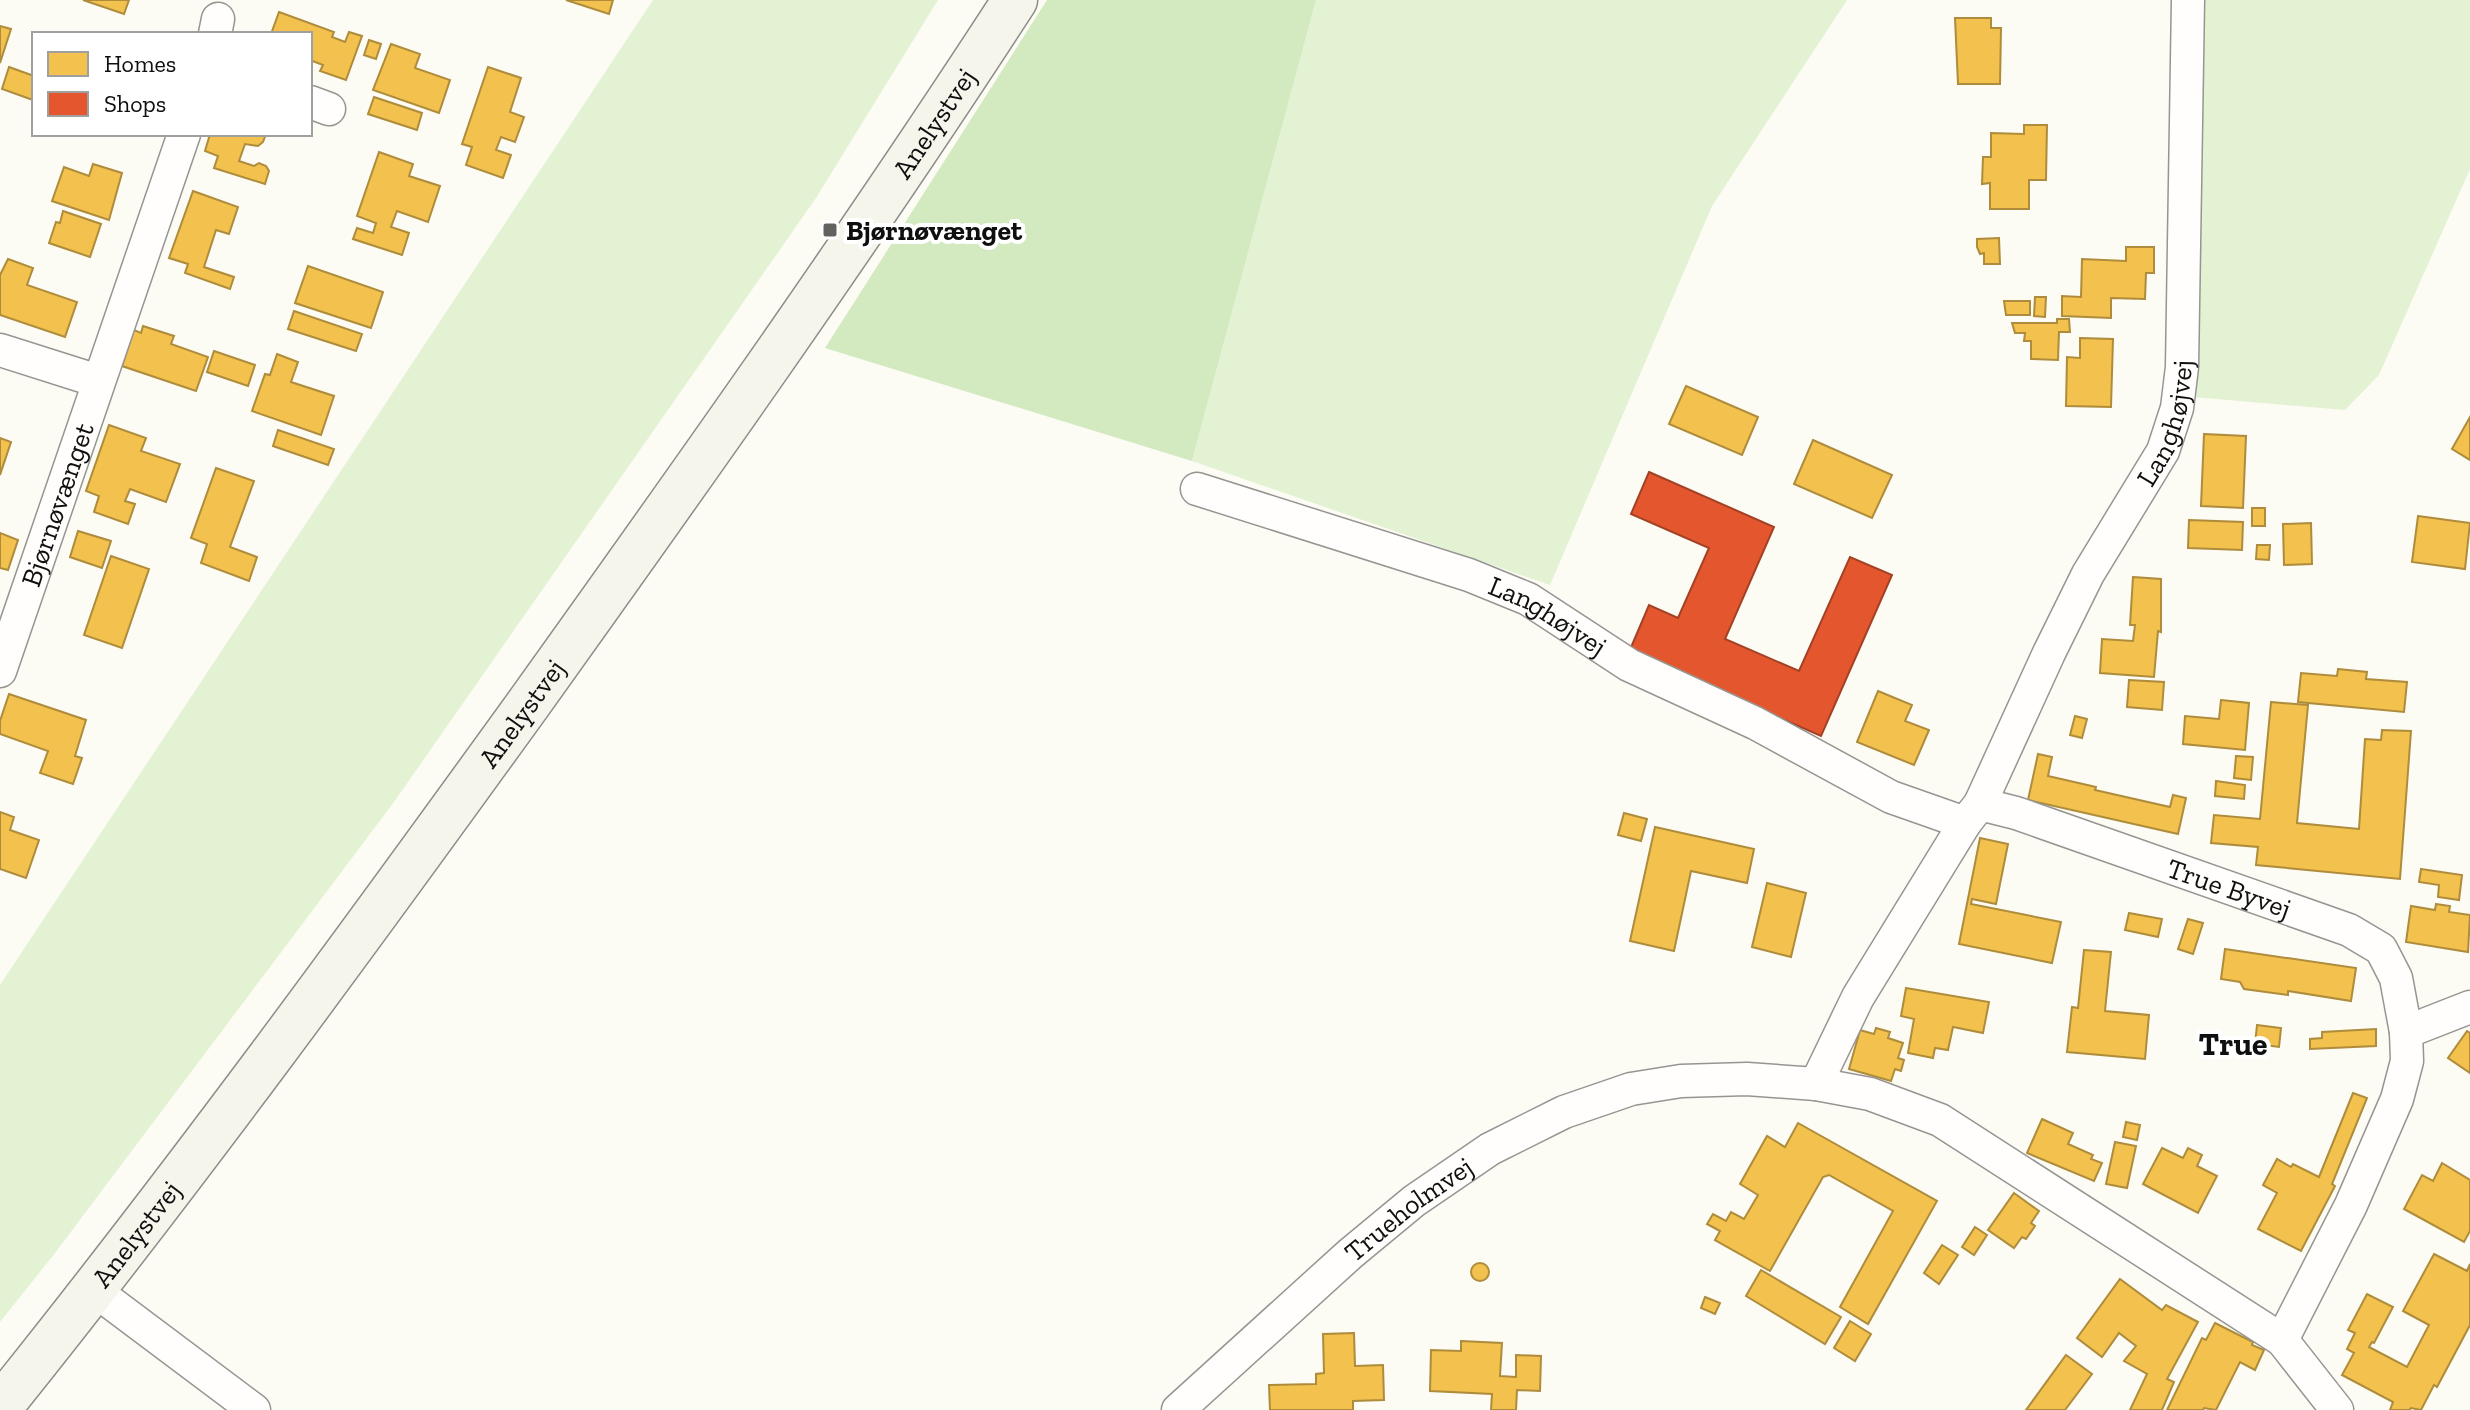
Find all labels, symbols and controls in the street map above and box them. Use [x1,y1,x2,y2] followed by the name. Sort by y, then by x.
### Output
[32,32,312,136] legend
[104,49,176,78] text: Homes
[886,62,983,185] street label: Anelystvej
[104,89,166,118] text: Shops
[846,214,1023,247] place label: Bjørnøvænget
[821,221,839,239] marker: Bjørnøvænget
[2130,360,2199,492] street label: Langhøjvej
[14,418,101,591] street label: Bjørnøvænget
[1484,569,1613,663] street label: Langhøjvej
[472,653,572,774] street label: Anelystvej
[2163,851,2295,925] street label: True Byvej
[2198,1025,2268,1063] district label: True
[1338,1150,1479,1269] street label: Trueholmvej
[85,1175,188,1294] street label: Anelystvej

